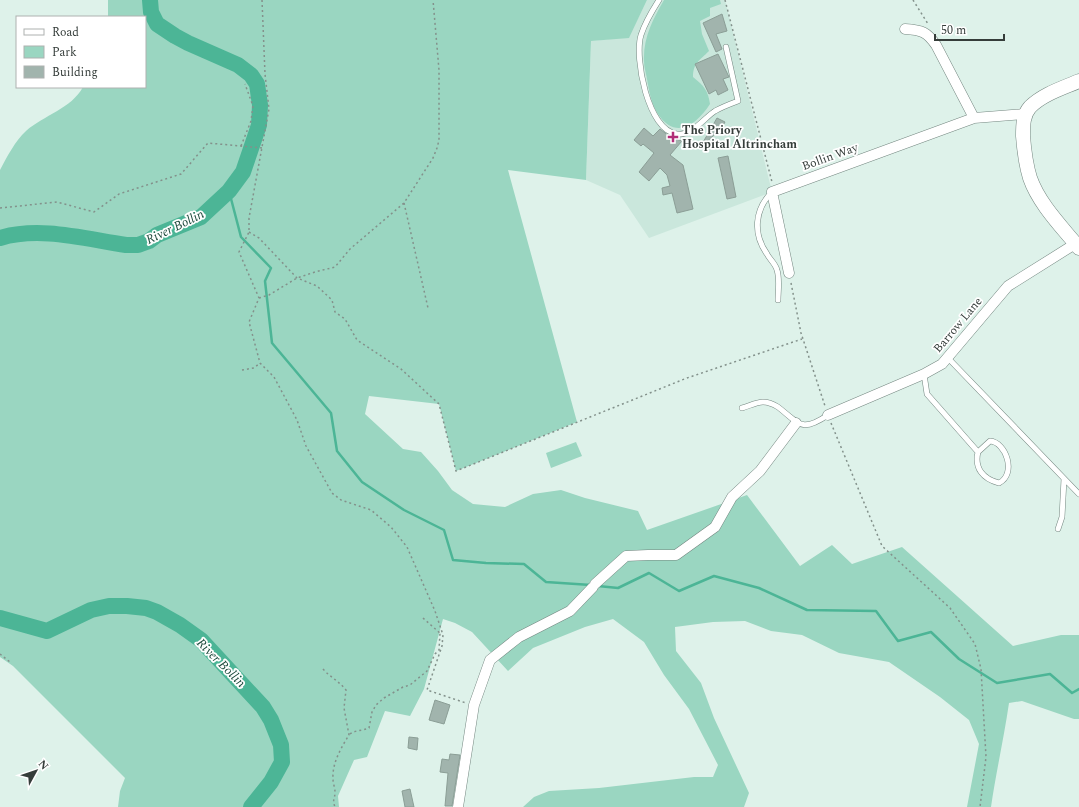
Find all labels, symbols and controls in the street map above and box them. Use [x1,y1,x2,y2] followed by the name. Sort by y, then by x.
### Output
[16,16,146,88] legend
[935,16,1004,42] scale bar
[941,21,966,40] text: 50 m
[52,23,79,42] text: Road
[52,43,77,62] text: Park
[52,63,98,82] text: Building
[682,121,797,154] place label: The Priory Hospital Altrincham
[667,131,679,143] marker: The Priory Hospital Altrincham
[799,138,862,176] street label: Bollin Way
[142,204,208,250] water label: River Bollin
[929,293,987,357] street label: Barrow Lane
[192,634,250,692] water label: River Bollin
[16,751,56,791] north arrow
[34,756,53,774] text: N

